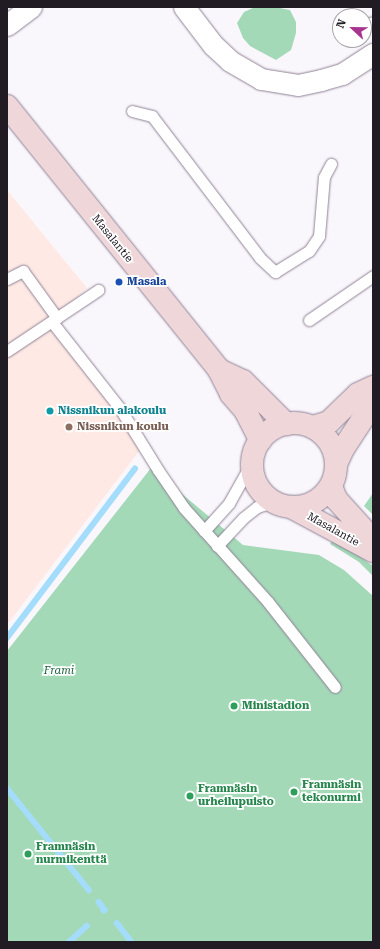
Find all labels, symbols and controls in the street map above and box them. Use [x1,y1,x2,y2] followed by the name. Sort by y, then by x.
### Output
[332,8,372,48] north arrow
[334,17,349,30] text: N
[89,212,135,266] street label: Masalantie
[127,275,166,289] place label: Masala
[114,277,124,287] marker: Masala
[58,404,166,418] place label: Nissnikun alakoulu
[45,406,55,416] marker: Nissnikun alakoulu
[77,420,169,434] place label: Nissnikun koulu
[64,422,74,432] marker: Nissnikun koulu
[305,510,361,550] street label: Masalantie
[44,664,74,678] park label: Frami
[242,699,309,713] place label: Ministadion
[229,701,239,711] marker: Ministadion
[302,779,361,805] place label: Framnäsin tekonurmi
[198,783,274,809] place label: Framnäsin urheilupuisto
[289,787,299,797] marker: Framnäsin tekonurmi
[185,791,195,801] marker: Framnäsin urheilupuisto
[36,841,107,867] place label: Framnäsin nurmikenttä
[23,849,33,859] marker: Framnäsin nurmikenttä

